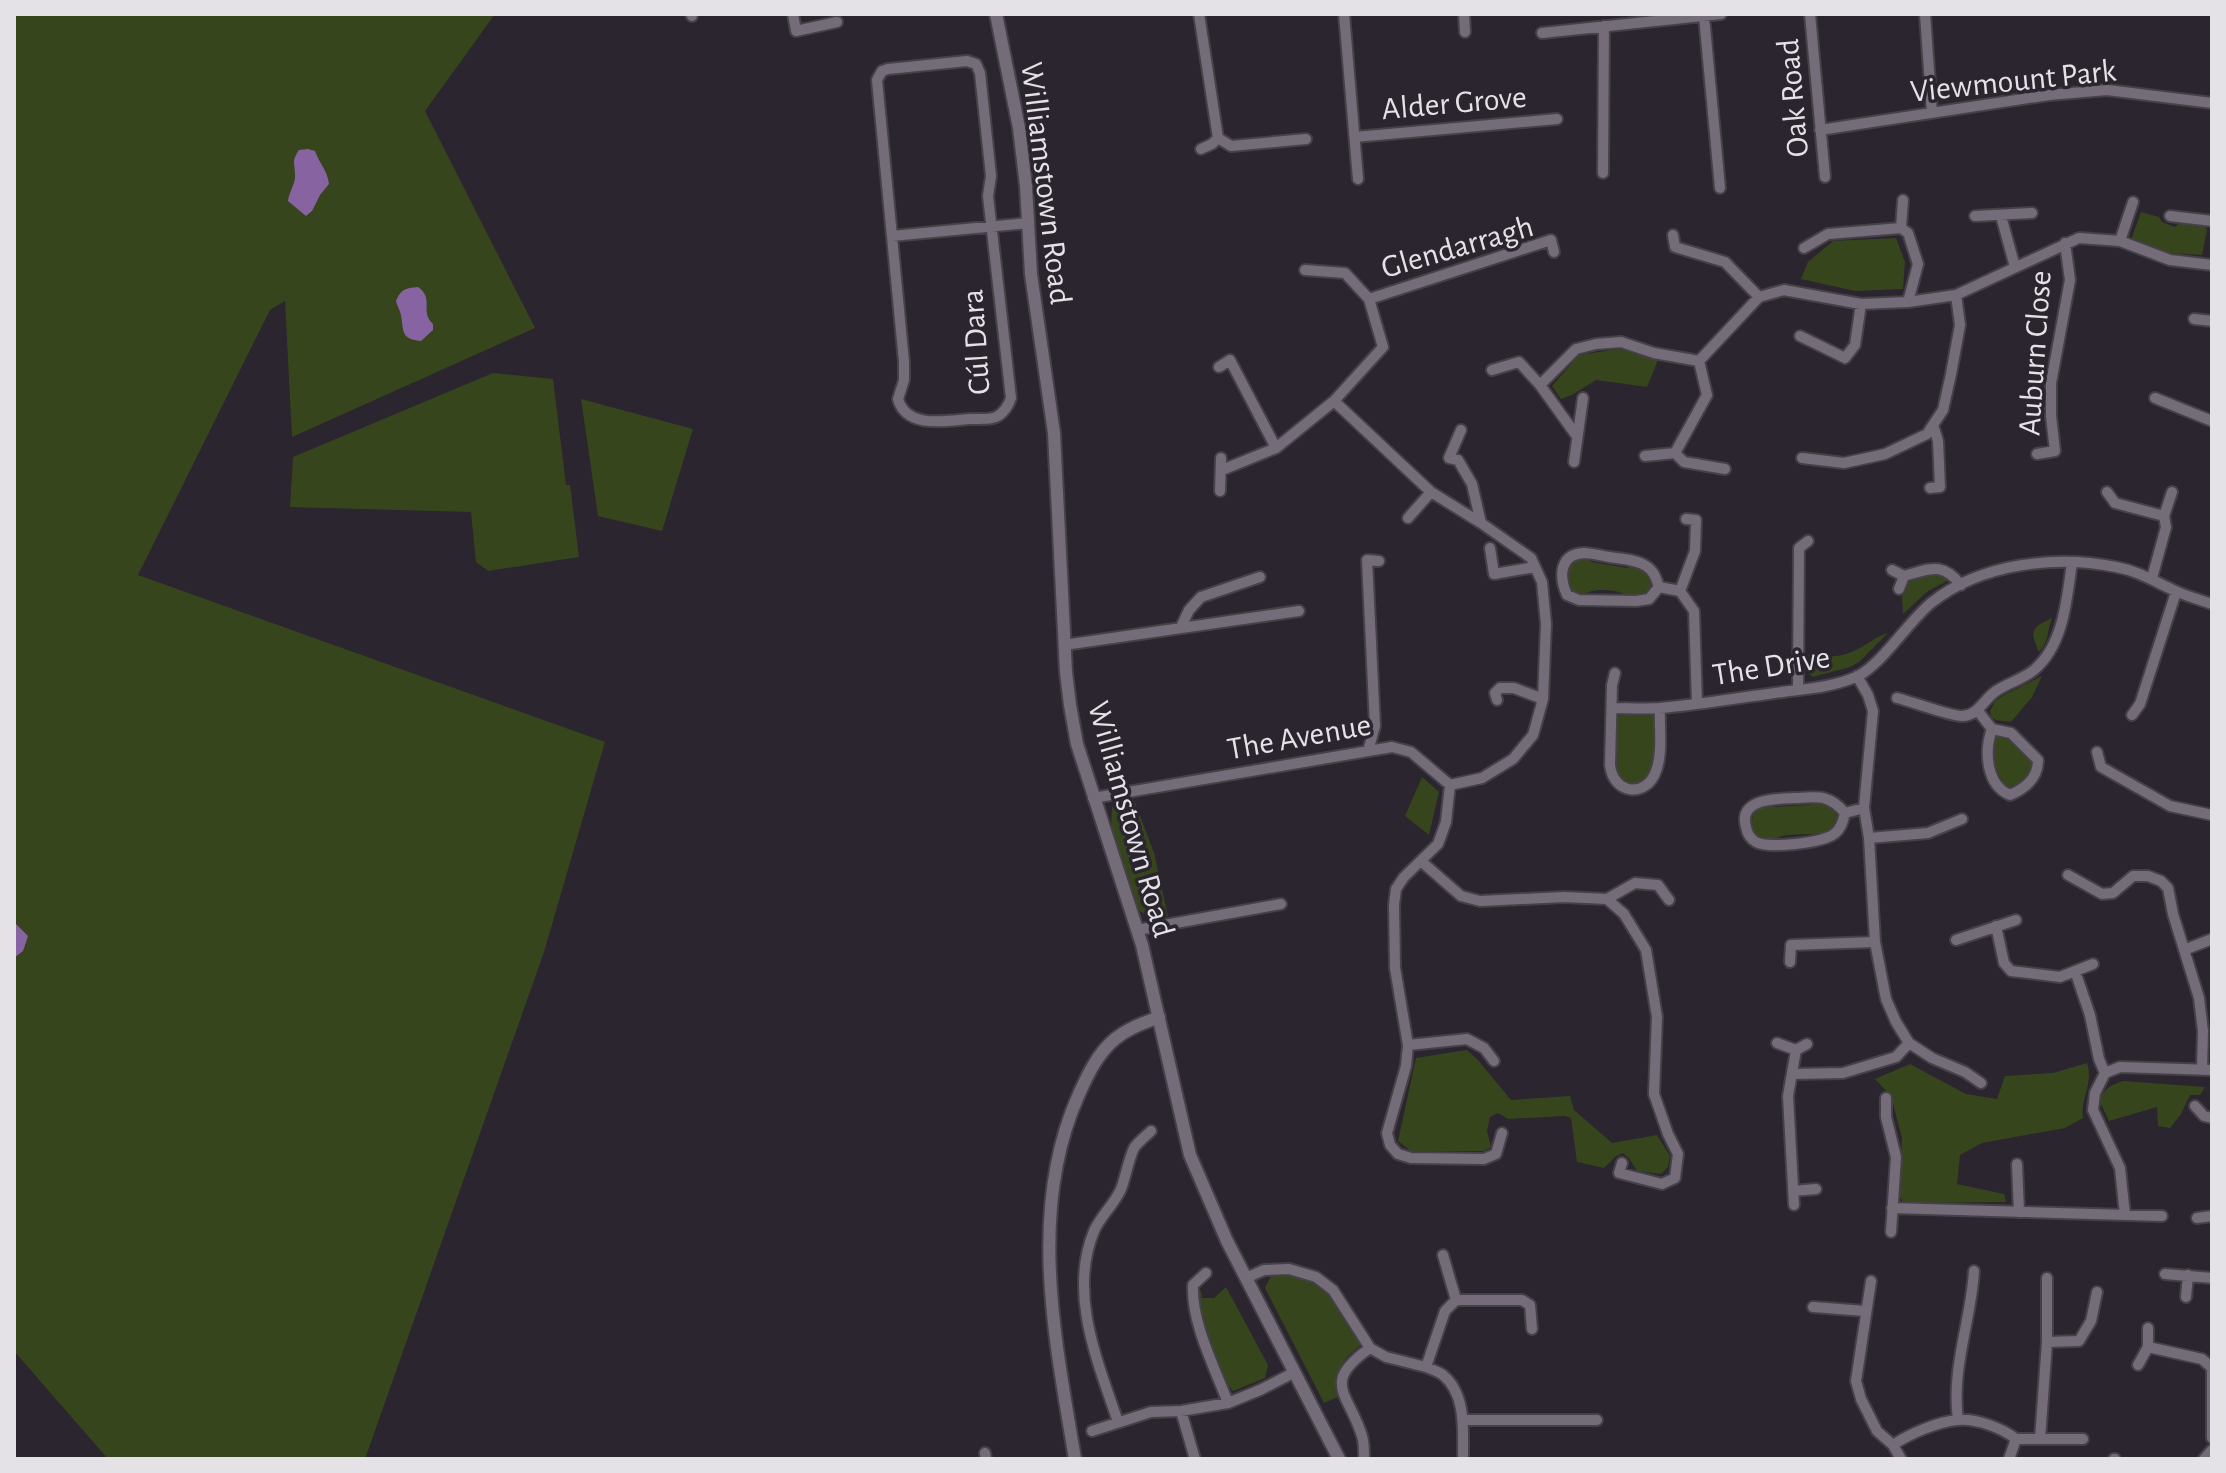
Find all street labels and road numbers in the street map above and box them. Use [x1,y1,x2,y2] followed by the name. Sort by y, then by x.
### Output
[1772,37,1814,158] street label: Oak Road
[1909,54,2118,108] street label: Viewmount Park
[1015,60,1077,306] street label: Williamstown Road
[1380,81,1528,125] street label: Alder Grove
[1378,210,1537,284] street label: Glendarragh
[2013,269,2057,437] street label: Auburn Close
[956,288,996,396] street label: Cúl Dara
[1710,641,1832,691] street label: The Drive
[1082,698,1180,941] street label: Williamstown Road
[1225,709,1374,765] street label: The Avenue

